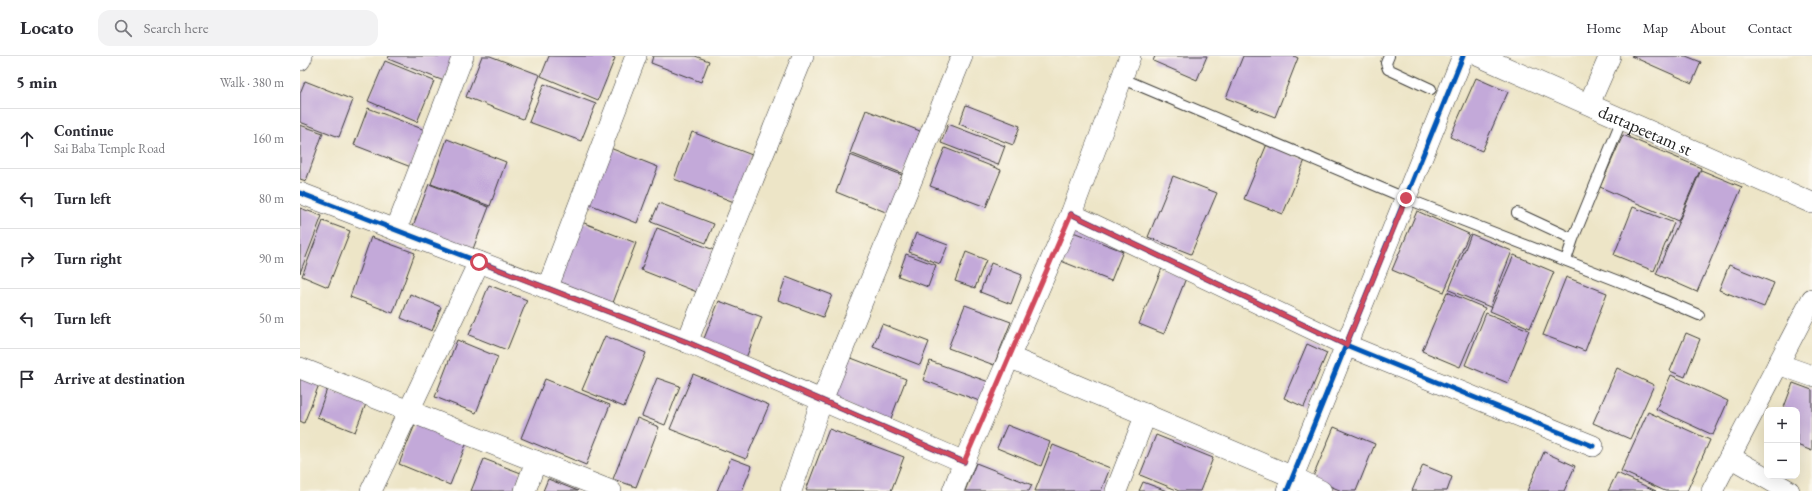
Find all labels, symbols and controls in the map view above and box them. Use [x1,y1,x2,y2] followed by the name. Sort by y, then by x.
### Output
[98,10,378,46] search box
[20,15,74,40] text: Locato
[112,17,134,39] icon: search
[144,18,209,37] text: Search here
[1586,19,1621,37] text: Home
[1643,19,1668,37] text: Map
[1690,19,1726,37] text: About
[1748,19,1792,37] text: Contact
[16,71,57,93] text: 5 min
[220,74,284,91] text: Walk · 380 m
[1595,99,1696,160] street label: dattapeetam st
[54,121,114,140] text: Continue
[16,128,38,150] icon: ahead
[253,130,284,147] text: 160 m
[54,140,165,157] text: Sai Baba Temple Road
[16,188,38,210] icon: left
[54,189,111,208] text: Turn left
[1397,189,1415,207] route end
[259,190,284,207] text: 80 m
[16,248,38,270] icon: right
[54,249,122,268] text: Turn right
[259,250,284,267] text: 90 m
[470,253,488,271] route start
[16,308,38,330] icon: left
[54,309,111,328] text: Turn left
[259,310,284,327] text: 50 m
[16,368,38,390] icon: arrive
[54,369,185,388] text: Arrive at destination
[1764,407,1800,479] map controls
[1764,407,1800,443] button: +
[1764,443,1800,479] button: −

